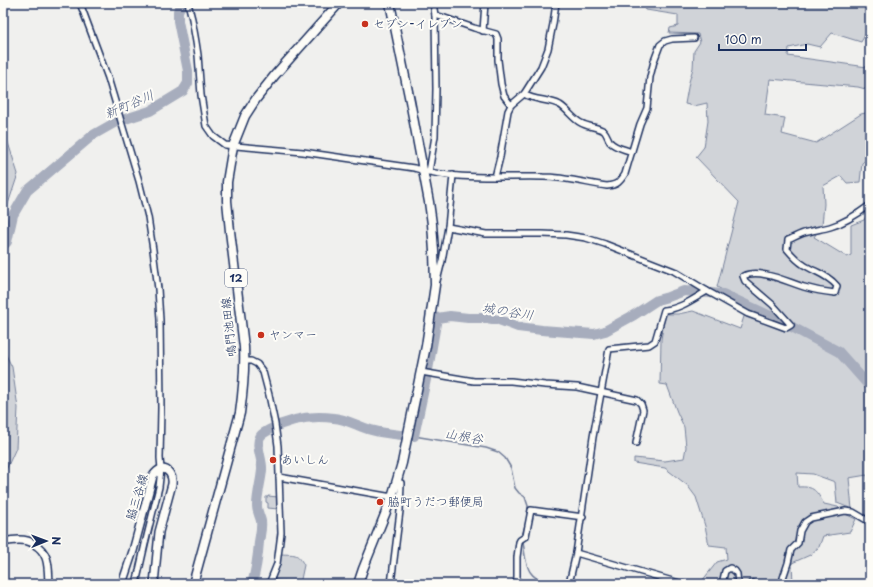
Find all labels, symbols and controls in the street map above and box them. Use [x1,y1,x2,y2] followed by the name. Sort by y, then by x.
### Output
[373,14,463,32] place label: セブン-イレブン
[360,19,370,29] marker: セブン-イレブン
[719,26,806,52] scale bar
[725,30,762,48] text: 100 m
[101,85,156,122] water label: 新町谷川
[225,269,247,287] road number: 12
[216,296,240,358] street label: 鳴門池田線
[481,297,535,324] water label: 城の谷川
[269,325,317,343] place label: ヤンマー
[256,330,266,340] marker: ヤンマー
[443,423,486,448] water label: 山根谷
[281,450,329,468] place label: あいしん
[268,455,278,465] marker: あいしん
[120,471,152,522] street label: 脇三谷線
[388,492,484,510] place label: 脇町うだつ郵便局
[375,497,385,507] marker: 脇町うだつ郵便局
[26,521,66,561] north arrow
[48,536,65,546] text: N

